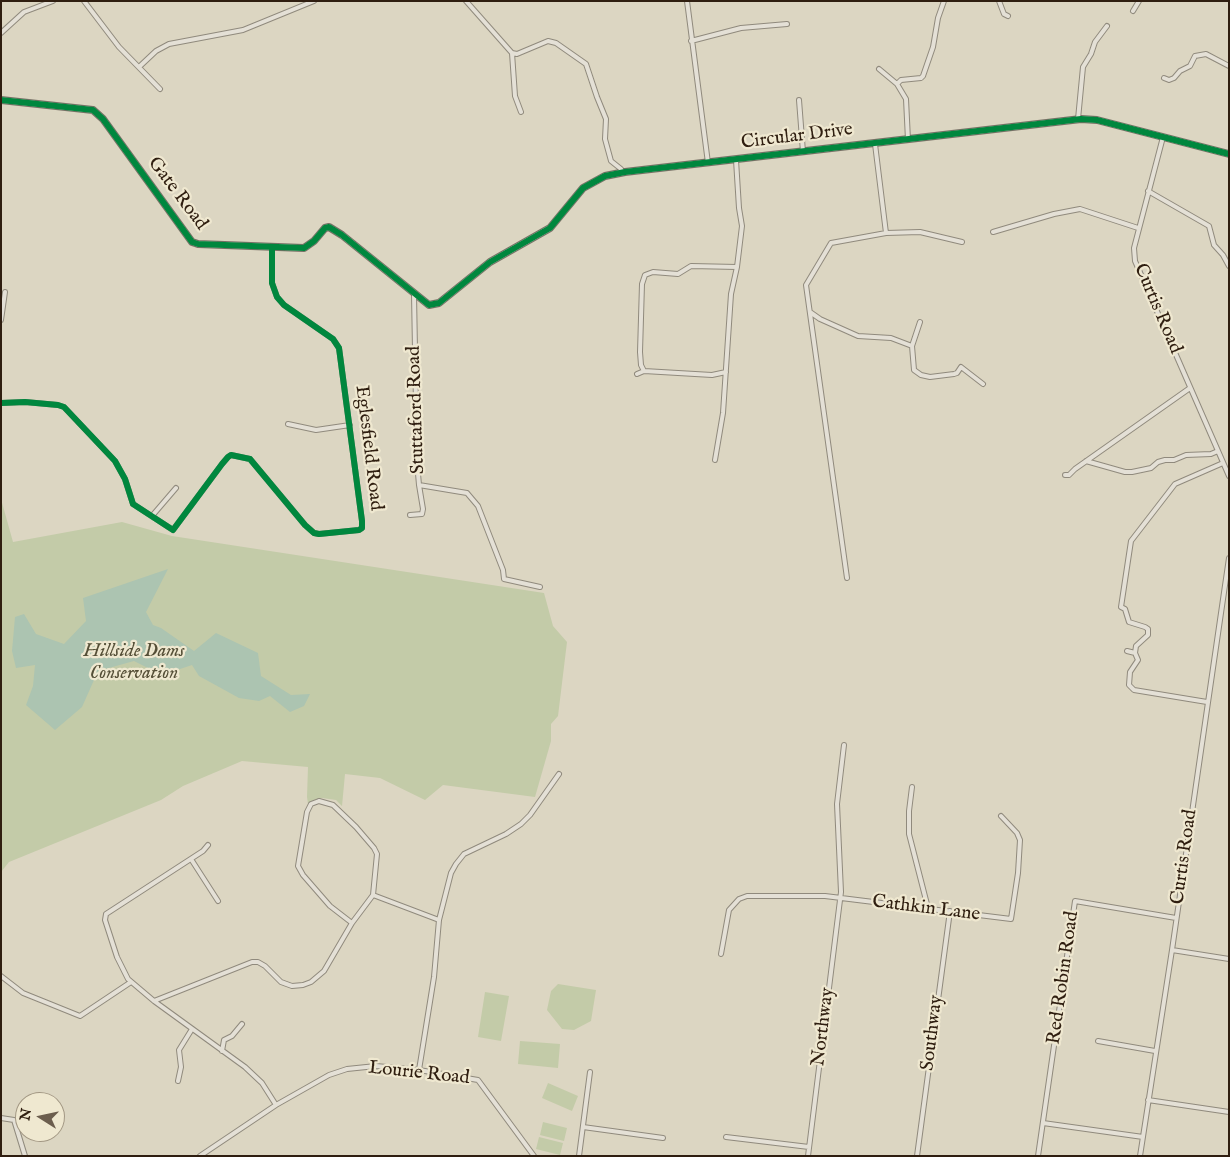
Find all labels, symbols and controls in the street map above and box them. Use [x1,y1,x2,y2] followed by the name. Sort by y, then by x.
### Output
[740,119,854,155] street label: Circular Drive
[142,153,212,235] street label: Gate Road
[1128,260,1186,358] street label: Curtis Road
[403,345,431,475] street label: Stuttaford Road
[349,384,387,512] street label: Eglesfield Road
[83,641,185,685] park label: Hillside Dams Conservation
[1167,808,1203,906] street label: Curtis Road
[871,891,981,927] street label: Cathkin Lane
[1043,910,1085,1046] street label: Red Robin Road
[808,986,840,1068] street label: Northway
[917,994,949,1072] street label: Southway
[367,1057,471,1091] street label: Lourie Road
[15,1092,65,1142] north arrow
[16,1107,36,1122] text: N

